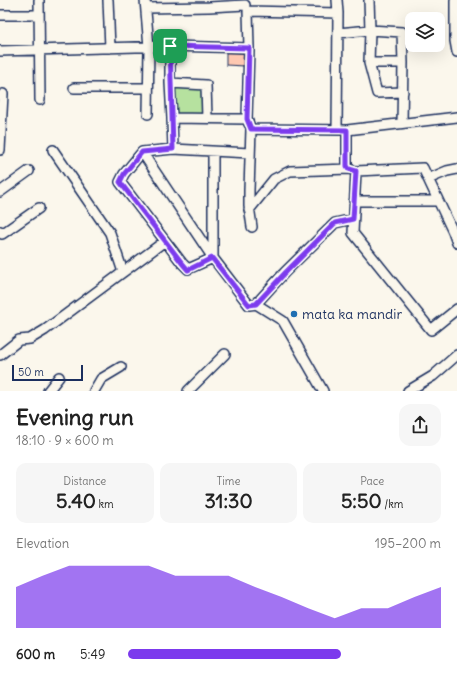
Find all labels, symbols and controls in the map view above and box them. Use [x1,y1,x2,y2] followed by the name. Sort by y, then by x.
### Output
[405,12,445,52] map controls
[405,12,445,52] button: layers
[153,29,187,63] pin
[159,35,181,57] icon: arrive
[302,305,402,323] place label: mata ka mandir
[289,309,299,319] marker: mata ka mandir
[12,363,83,382] scale bar
[18,365,44,379] text: 50 m
[16,403,134,431] text: Evening run
[399,404,441,446] button: share
[16,432,114,449] text: 18:10 · 9 × 600 m
[63,474,106,488] text: Distance
[217,474,240,488] text: Time
[360,474,384,488] text: Pace
[56,488,96,513] text: 5.40
[204,488,253,513] text: 31:30
[341,488,382,513] text: 5:50
[96,497,114,511] text: km
[382,497,403,511] text: /km
[16,535,69,552] text: Elevation
[375,535,441,552] text: 195–200 m
[16,646,55,663] text: 600 m
[80,646,105,663] text: 5:49

